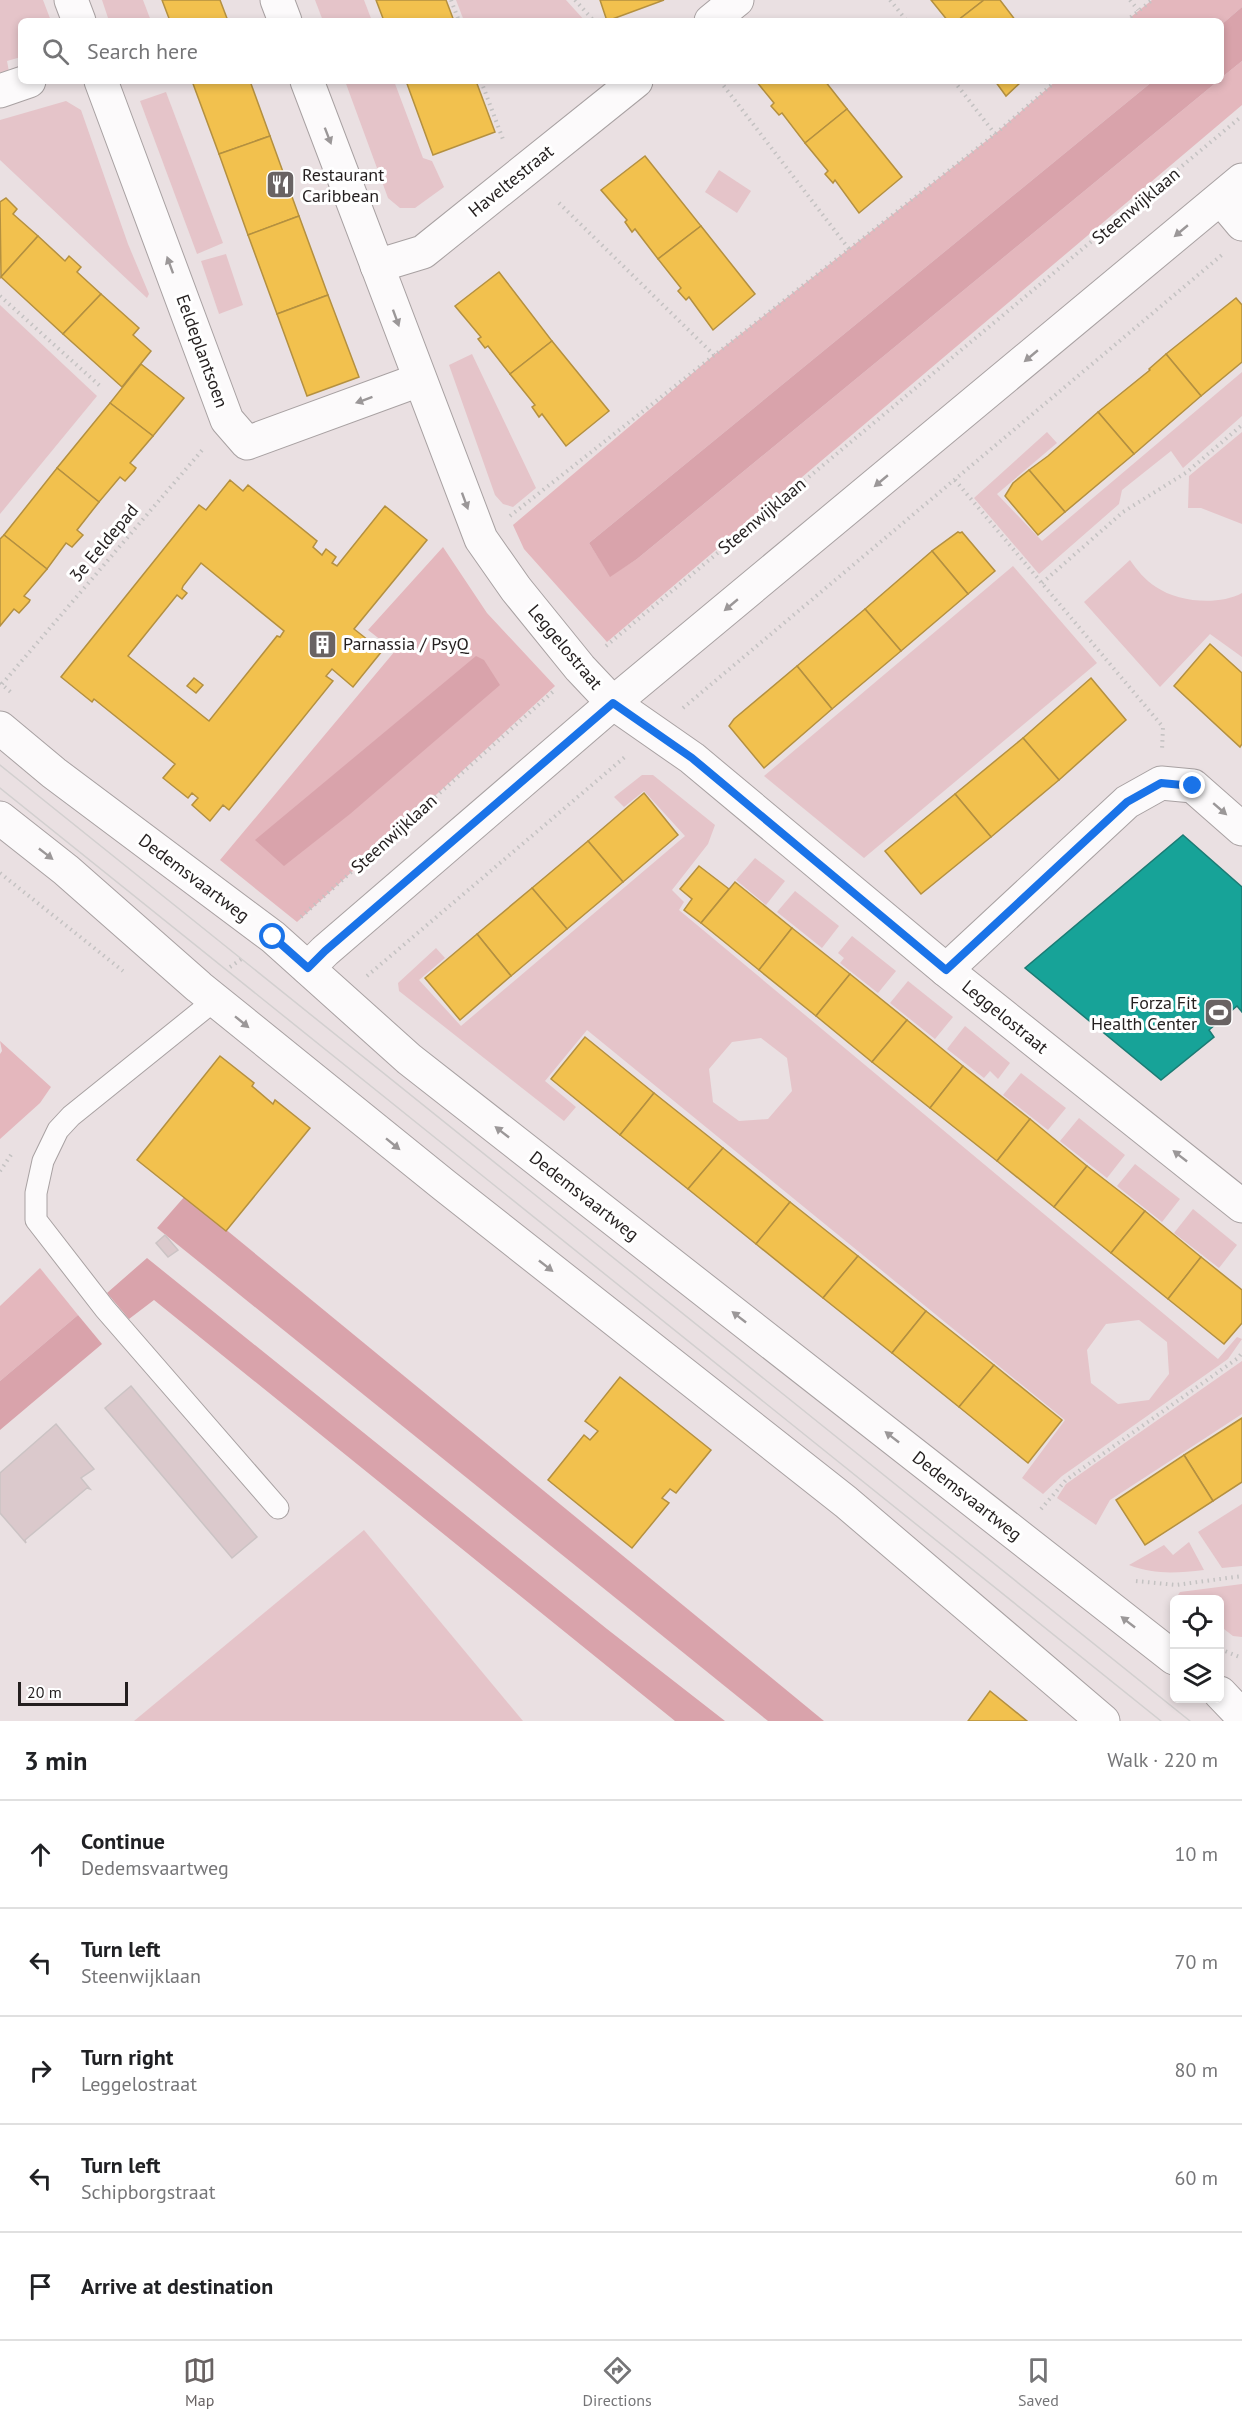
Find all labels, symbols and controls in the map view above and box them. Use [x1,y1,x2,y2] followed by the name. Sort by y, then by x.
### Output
[18,18,1224,84] search box
[39,35,72,68] icon: search
[87,37,198,65] text: Search here
[324,127,333,145] one-way arrow
[464,139,558,222] street label: Haveltestraat
[1087,162,1184,249] street label: Steenwijklaan
[302,163,384,207] place label: Restaurant Caribbean
[265,169,297,201] restaurant icon: Restaurant Caribbean
[1173,225,1189,238] one-way arrow
[164,256,174,274] one-way arrow
[171,291,234,411] street label: Eeldeplantsoen
[392,309,402,327] one-way arrow
[1024,349,1039,362] one-way arrow
[355,396,373,406] one-way arrow
[713,472,810,559] street label: Steenwijklaan
[873,474,889,487] one-way arrow
[461,492,471,510] one-way arrow
[64,499,143,586] street label: 3e Eeldepad
[523,599,608,694] street label: Leggelostraat
[723,599,739,612] one-way arrow
[306,628,338,660] building icon: Parnassia / PsyQ
[343,632,470,655] place label: Parnassia / PsyQ
[1179,772,1205,798] route end
[346,789,441,878] street label: Steenwijklaan
[1212,802,1227,816] one-way arrow
[134,828,254,927] street label: Dedemsvaartweg
[38,848,54,861] one-way arrow
[259,923,285,949] route start
[958,975,1053,1058] street label: Leggelostraat
[1091,991,1197,1035] place label: Forza Fit Health Center
[1202,997,1234,1029] sports icon: Forza Fit Health Center
[234,1015,250,1028] one-way arrow
[495,1126,510,1138] one-way arrow
[386,1138,401,1150] one-way arrow
[525,1146,644,1246] street label: Dedemsvaartweg
[1172,1150,1188,1163] one-way arrow
[538,1259,554,1272] one-way arrow
[731,1311,746,1323] one-way arrow
[884,1430,900,1443] one-way arrow
[908,1446,1027,1546] street label: Dedemsvaartweg
[1170,1595,1224,1703] map controls
[1170,1595,1224,1649] button: locate
[1121,1616,1136,1628] one-way arrow
[1170,1649,1224,1703] button: layers
[18,1679,128,1706] scale bar
[27,1682,62,1702] text: 20 m
[24,1744,87,1777] text: 3 min
[1107,1747,1218,1773] text: Walk · 220 m
[81,1827,165,1855] text: Continue
[24,1838,57,1871] icon: ahead
[1175,1841,1218,1867] text: 10 m
[81,1855,229,1881] text: Dedemsvaartweg
[81,1935,161,1963] text: Turn left
[24,1946,57,1979] icon: left
[1175,1949,1218,1975] text: 70 m
[81,1963,201,1989] text: Steenwijklaan
[81,2043,173,2071] text: Turn right
[24,2054,57,2087] icon: right
[1175,2057,1218,2083] text: 80 m
[81,2071,197,2097] text: Leggelostraat
[81,2151,161,2179] text: Turn left
[24,2162,57,2195] icon: left
[1175,2165,1218,2191] text: 60 m
[81,2179,215,2205] text: Schipborgstraat
[24,2270,57,2303] icon: arrive
[81,2272,273,2300] text: Arrive at destination
[183,2354,216,2410] tab: Map
[583,2354,652,2410] tab: Directions
[1018,2354,1059,2410] tab: Saved

